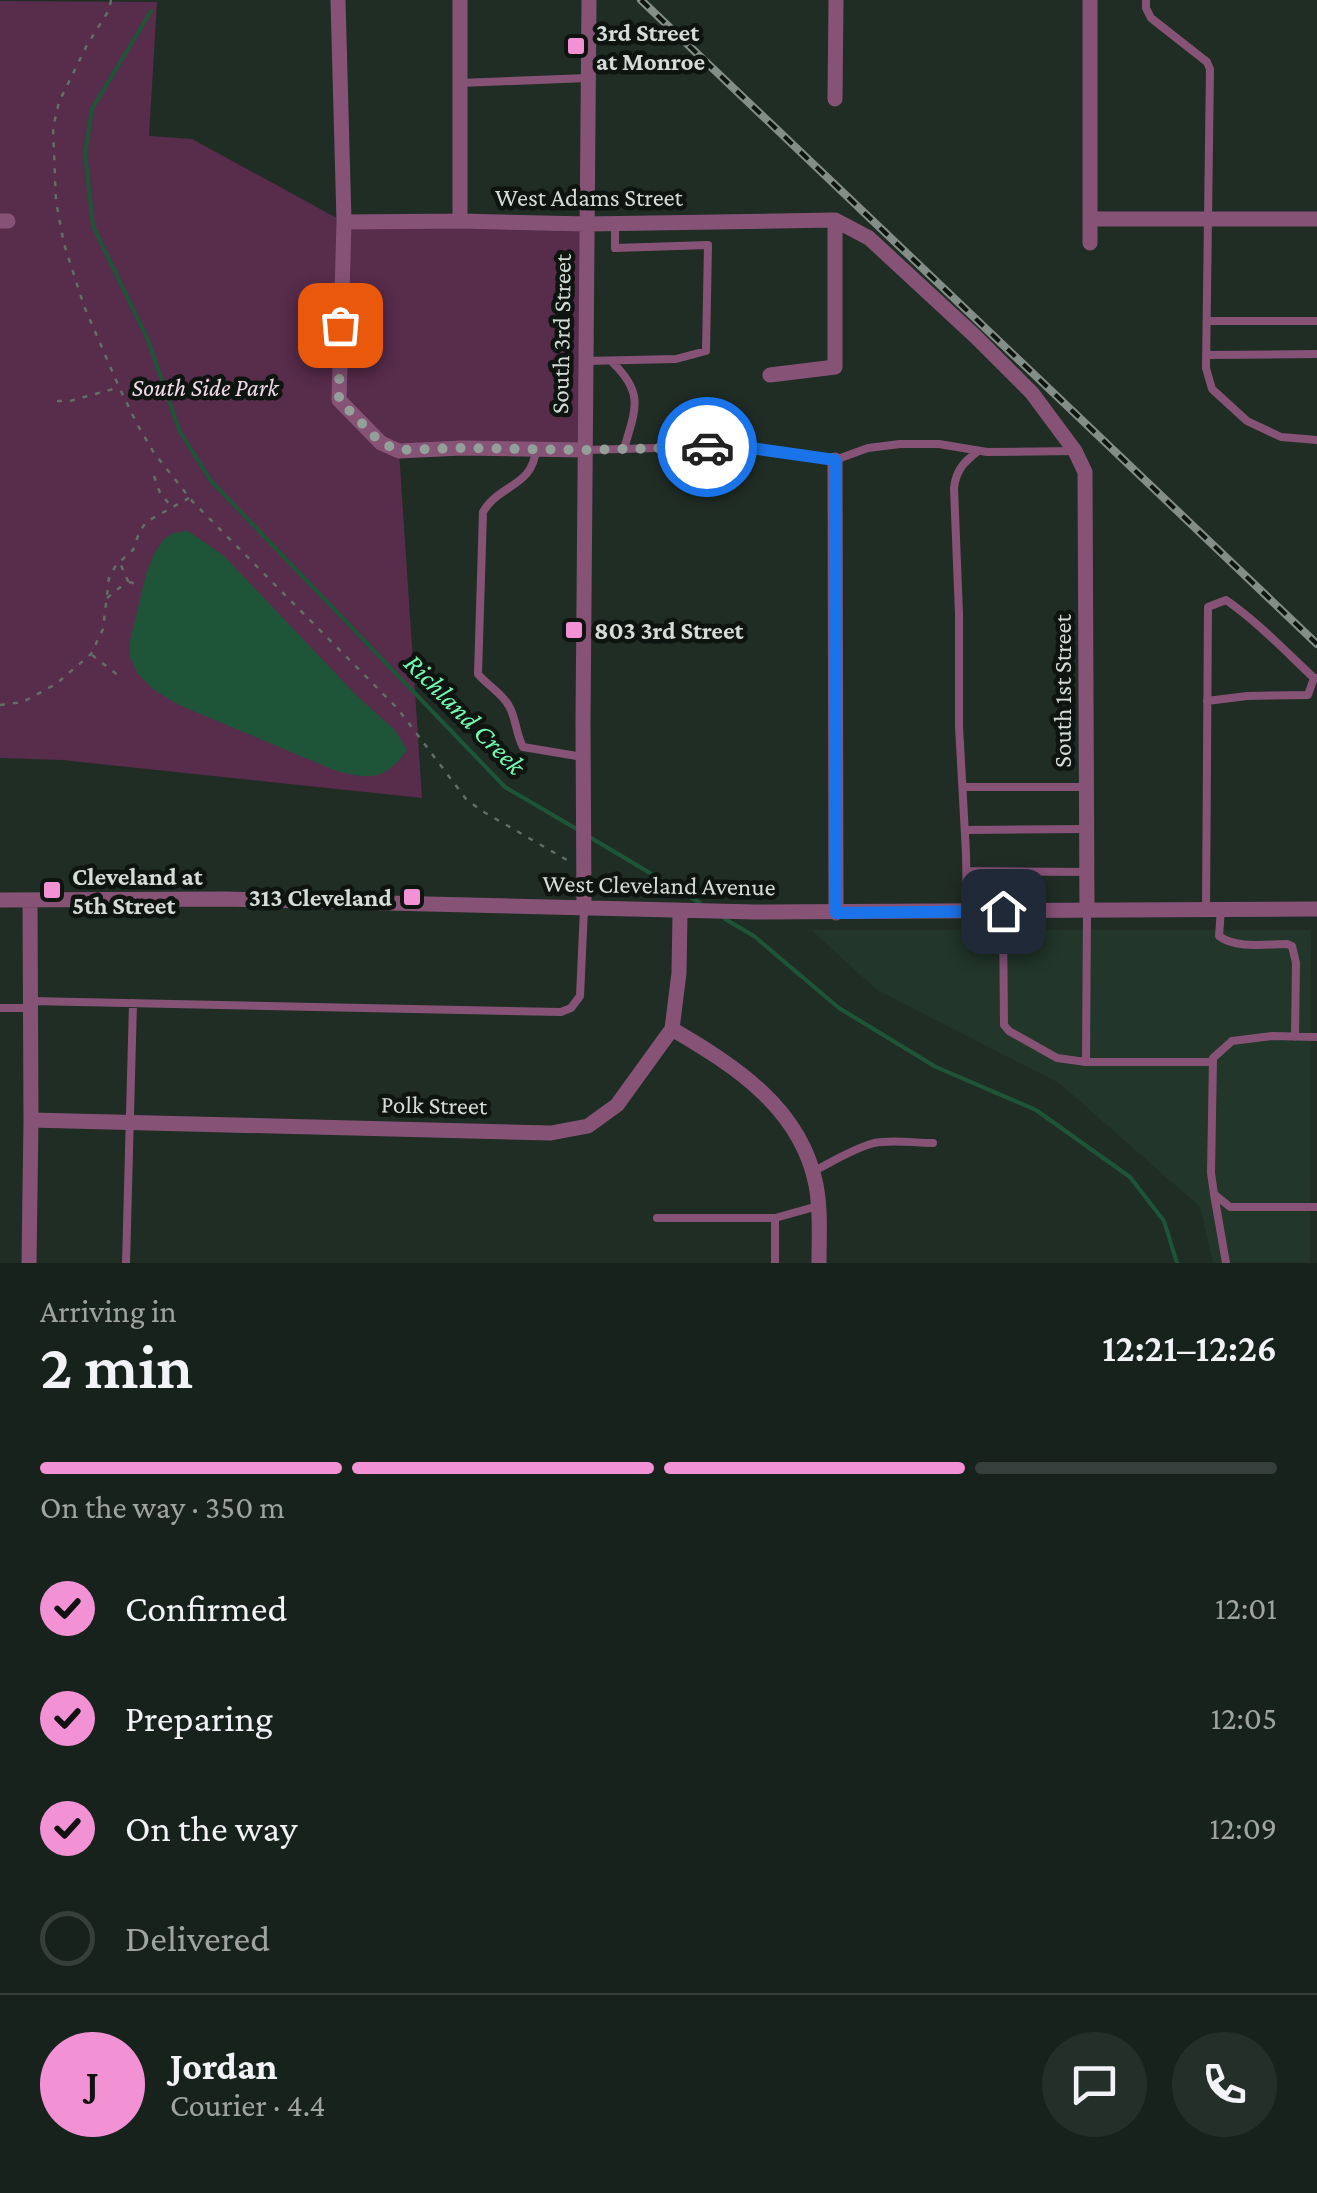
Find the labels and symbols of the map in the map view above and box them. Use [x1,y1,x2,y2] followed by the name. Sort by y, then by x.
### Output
[596,19,705,75] place label: 3rd Street at Monroe
[565,35,587,57] marker: 3rd Street at Monroe
[495,184,684,211] street label: West Adams Street
[546,253,576,414] street label: South 3rd Street
[298,283,383,368] pin
[132,374,279,401] park label: South Side Park
[657,397,757,497] courier
[1049,614,1076,768] street label: South 1st Street
[594,617,745,644] place label: 803 3rd Street
[563,619,585,641] marker: 803 3rd Street
[398,647,533,782] water label: Richland Creek
[72,863,204,919] place label: Cleveland at 5th Street
[542,869,776,901] street label: West Cleveland Avenue
[961,869,1046,954] pin
[41,879,63,901] marker: Cleveland at 5th Street
[249,884,392,911] place label: 313 Cleveland
[401,886,423,908] marker: 313 Cleveland
[381,1091,488,1119] street label: Polk Street

